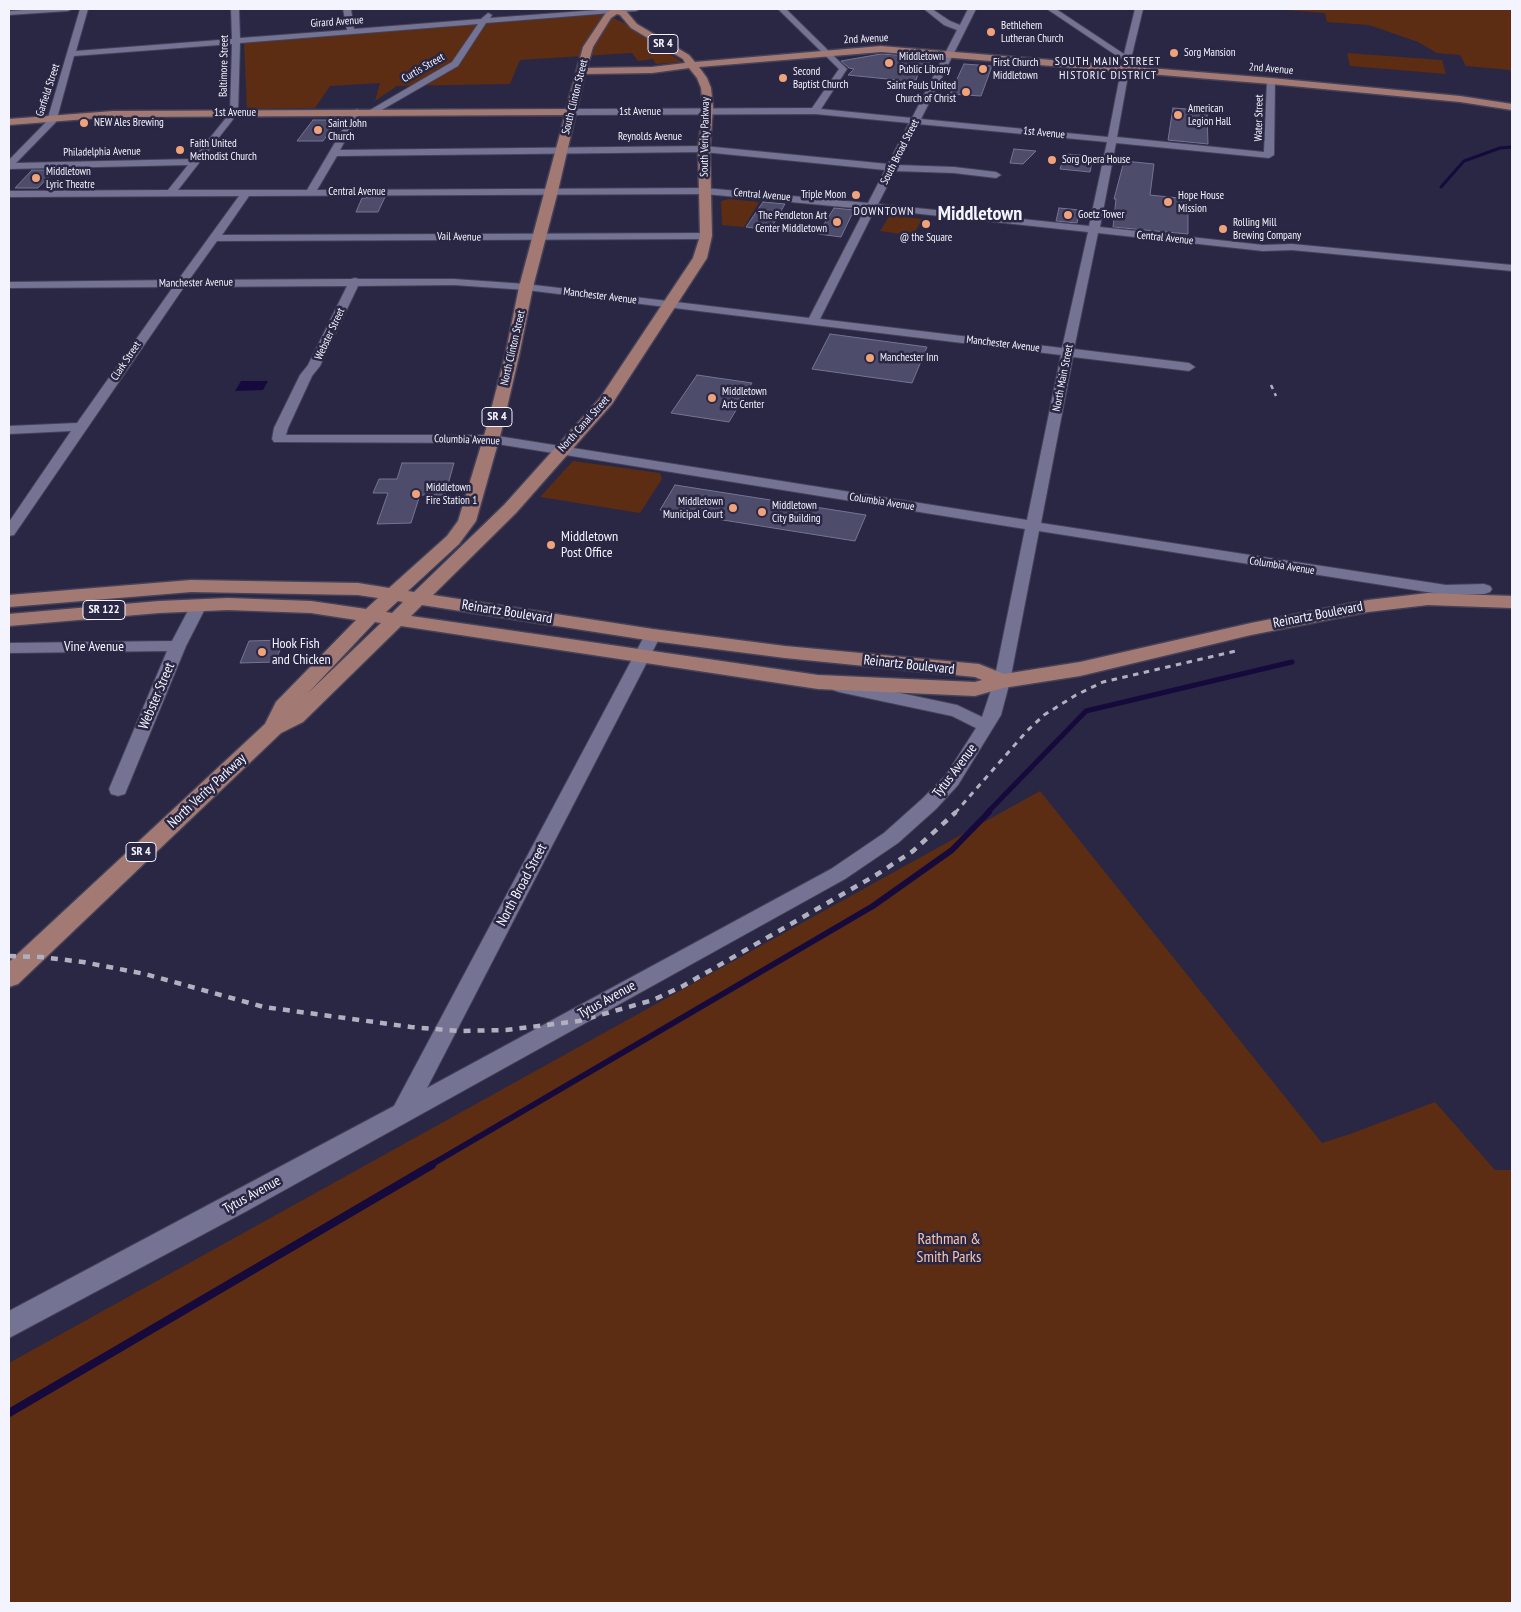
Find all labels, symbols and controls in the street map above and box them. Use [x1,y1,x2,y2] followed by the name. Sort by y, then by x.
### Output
[310,14,364,30] street label: Girard Avenue
[1001,19,1064,45] place label: Bethlehem Lutheran Church
[985,26,997,38] marker: Bethlehem Lutheran Church
[843,31,889,47] street label: 2nd Avenue
[648,34,678,54] road number: SR 4
[217,35,231,97] street label: Baltimore Street
[1184,46,1235,60] place label: Sorg Mansion
[1168,47,1180,59] marker: Sorg Mansion
[399,50,447,86] street label: Curtis Street
[899,50,951,76] place label: Middletown Public Library
[1053,55,1163,83] district label: SOUTH MAIN STREET HISTORIC DISTRICT
[993,56,1038,82] place label: First Church Middletown
[883,57,895,69] marker: Middletown Public Library
[559,58,591,136] street label: South Clinton Street
[1248,60,1294,78] street label: 2nd Avenue
[33,62,63,118] street label: Garfield Street
[977,63,989,75] marker: First Church Middletown
[793,65,848,91] place label: Second Baptist Church
[777,72,789,84] marker: Second Baptist Church
[887,79,956,105] place label: Saint Pauls United Church of Christ
[960,86,972,98] marker: Saint Pauls United Church of Christ
[1252,94,1266,142] street label: Water Street
[698,97,712,177] street label: South Verity Parkway
[1188,102,1231,128] place label: American Legion Hall
[619,105,661,119] street label: 1st Avenue
[214,106,256,120] street label: 1st Avenue
[1172,109,1184,121] marker: American Legion Hall
[94,116,164,130] place label: NEW Ales Brewing
[78,117,90,129] marker: NEW Ales Brewing
[328,117,367,143] place label: Saint John Church
[878,117,922,187] street label: South Broad Street
[312,124,324,136] marker: Saint John Church
[1023,124,1065,142] street label: 1st Avenue
[618,130,682,144] street label: Reynolds Avenue
[190,137,257,163] place label: Faith United Methodist Church
[174,144,186,156] marker: Faith United Methodist Church
[63,145,141,159] street label: Philadelphia Avenue
[1062,153,1130,167] place label: Sorg Opera House
[1046,154,1058,166] marker: Sorg Opera House
[46,165,95,191] place label: Middletown Lyric Theatre
[30,172,42,184] marker: Middletown Lyric Theatre
[328,185,386,199] street label: Central Avenue
[733,186,791,204] street label: Central Avenue
[801,188,846,202] place label: Triple Moon
[850,189,862,201] marker: Triple Moon
[1178,189,1224,215] place label: Hope House Mission
[1162,196,1174,208] marker: Hope House Mission
[938,202,1022,226] district label: Middletown
[852,205,916,219] district label: DOWNTOWN
[1078,208,1124,222] place label: Goetz Tower
[755,209,827,235] place label: The Pendleton Art Center Middletown
[1062,209,1074,221] marker: Goetz Tower
[831,216,843,228] marker: The Pendleton Art Center Middletown
[1233,216,1301,242] place label: Rolling Mill Brewing Company
[920,218,932,230] marker: @ the Square
[1217,223,1229,235] marker: Rolling Mill Brewing Company
[1136,228,1194,248] street label: Central Avenue
[437,230,481,244] street label: Vail Avenue
[900,231,952,245] place label: @ the Square
[159,276,233,290] street label: Manchester Avenue
[563,285,637,307] street label: Manchester Avenue
[312,306,348,362] street label: Webster Street
[498,309,528,387] street label: North Clinton Street
[966,333,1040,355] street label: Manchester Avenue
[108,339,144,383] street label: Clark Street
[1050,343,1076,413] street label: North Main Street
[880,351,938,365] place label: Manchester Inn
[864,352,876,364] marker: Manchester Inn
[722,385,767,411] place label: Middletown Arts Center
[706,392,718,404] marker: Middletown Arts Center
[556,393,612,455] street label: North Canal Street
[482,408,512,427] road number: SR 4
[434,432,500,448] street label: Columbia Avenue
[426,481,477,507] place label: Middletown Fire Station 1
[410,488,422,500] marker: Middletown Fire Station 1
[849,490,915,514] street label: Columbia Avenue
[663,495,723,521] place label: Middletown Municipal Court
[772,499,820,525] place label: Middletown City Building
[727,502,739,514] marker: Middletown Municipal Court
[756,506,768,518] marker: Middletown City Building
[561,529,618,562] place label: Middletown Post Office
[545,539,557,551] marker: Middletown Post Office
[1249,554,1315,578] street label: Columbia Avenue
[461,597,553,627] street label: Reinartz Boulevard
[1272,598,1364,632] street label: Reinartz Boulevard
[83,600,125,620] road number: SR 122
[272,636,331,669] place label: Hook Fish and Chicken
[64,639,124,655] street label: Vine Avenue
[256,646,268,658] marker: Hook Fish and Chicken
[863,652,955,678] street label: Reinartz Boulevard
[135,660,179,732] street label: Webster Street
[929,741,981,801] street label: Tytus Avenue
[164,750,250,832] street label: North Verity Parkway
[493,841,551,929] street label: North Broad Street
[126,842,156,862] road number: SR 4
[575,977,639,1023] street label: Tytus Avenue
[220,1172,284,1218] street label: Tytus Avenue
[917,1229,981,1267] park label: Rathman & Smith Parks

